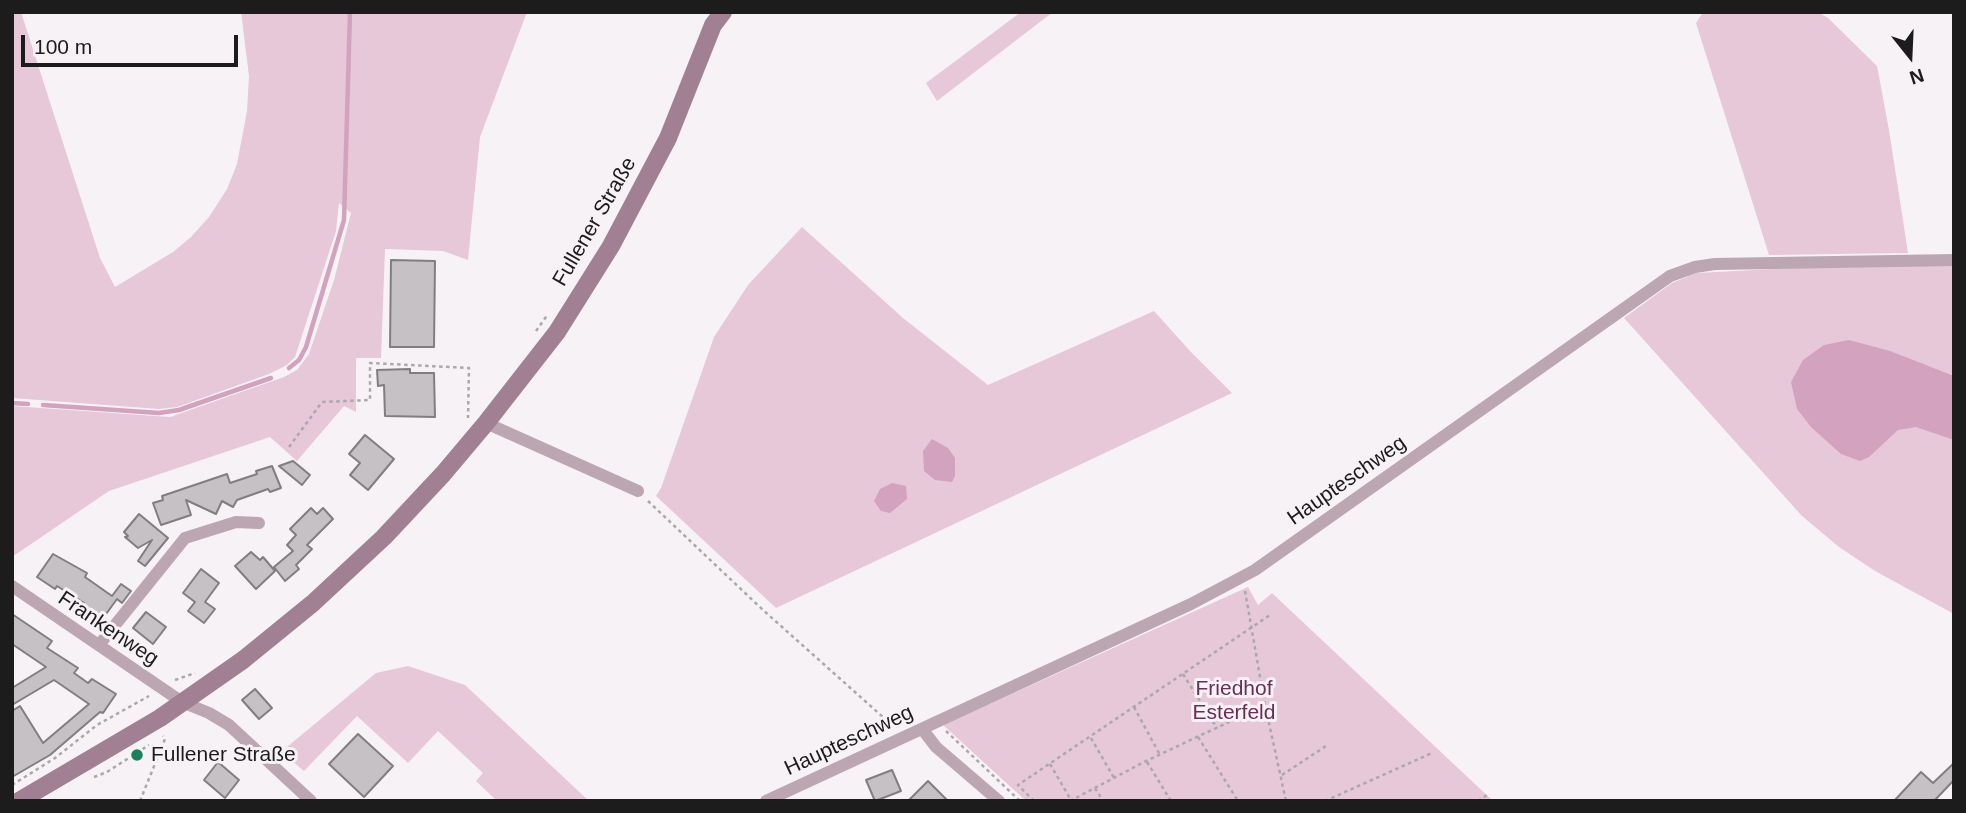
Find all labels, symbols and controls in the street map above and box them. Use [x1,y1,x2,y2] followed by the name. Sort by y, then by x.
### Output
[24,21,242,65] scale bar
[1875,21,1945,91] north arrow
[34,35,92,58] text: 100 m
[1907,64,1926,89] text: N
[548,153,642,291] street label: Fullener Straße
[1283,431,1411,531] street label: Haupteschweg
[53,586,163,672] street label: Frankenweg
[1193,676,1275,726] park label: Friedhof Esterfeld
[781,700,917,782] street label: Haupteschweg
[151,742,296,768] place label: Fullener Straße
[129,747,145,763] marker: Fullener Straße

